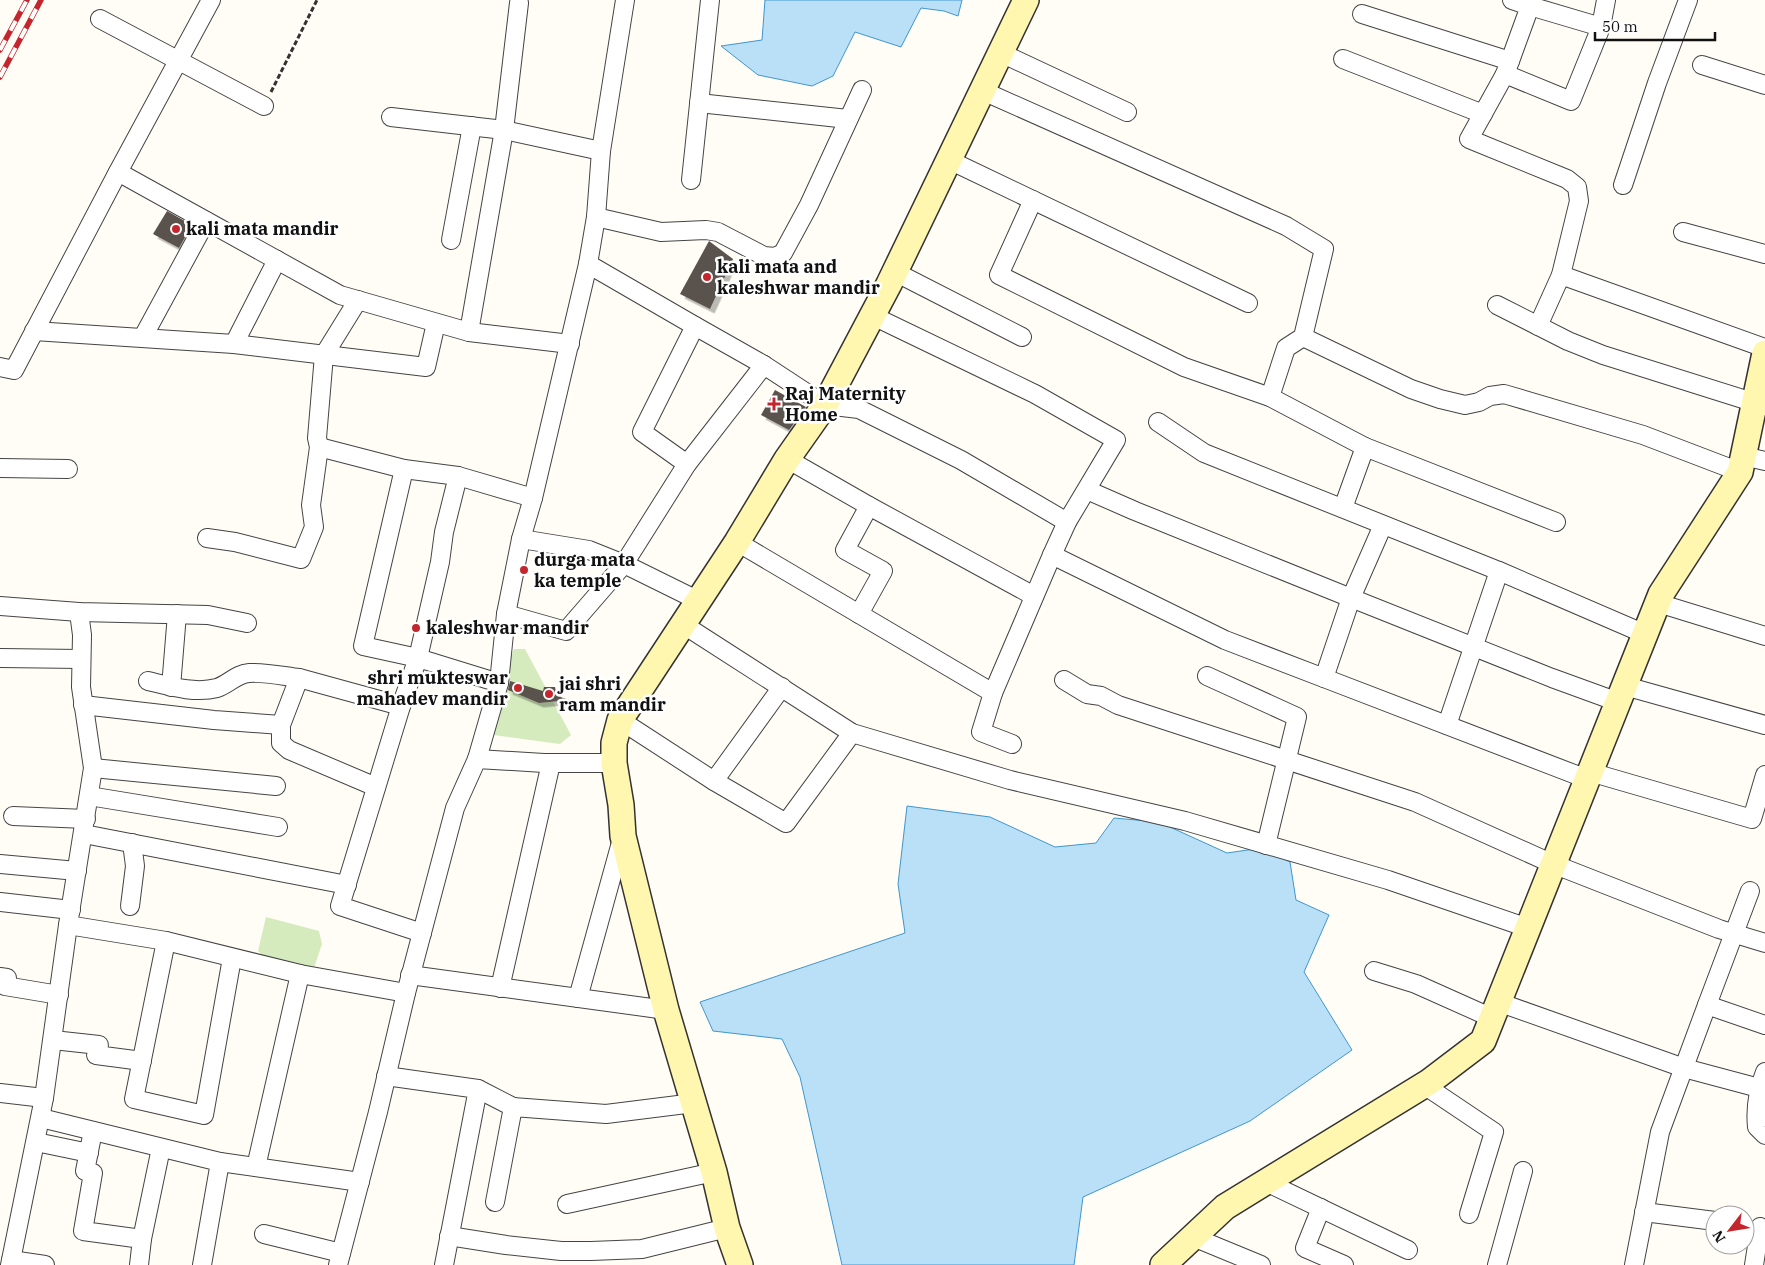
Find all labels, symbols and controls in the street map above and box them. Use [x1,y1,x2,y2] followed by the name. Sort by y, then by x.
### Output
[1595,10,1715,42] scale bar
[1602,17,1638,36] text: 50 m
[186,217,339,240] place label: kali mata mandir
[170,223,182,235] marker: kali mata mandir
[717,255,880,299] place label: kali mata and kaleshwar mandir
[701,271,713,283] marker: kali mata and kaleshwar mandir
[785,382,906,426] place label: Raj Maternity Home
[767,397,781,411] marker: Raj Maternity Home
[534,548,635,592] place label: durga mata ka temple
[518,564,530,576] marker: durga mata ka temple
[426,616,589,639] place label: kaleshwar mandir
[410,622,422,634] marker: kaleshwar mandir
[357,666,508,710] place label: shri mukteswar mahadev mandir
[557,672,666,716] place label: jai shri ram mandir
[512,682,524,694] marker: shri mukteswar mahadev mandir
[543,688,555,700] marker: jai shri ram mandir
[1705,1205,1755,1255] north arrow
[1708,1227,1729,1246] text: N

